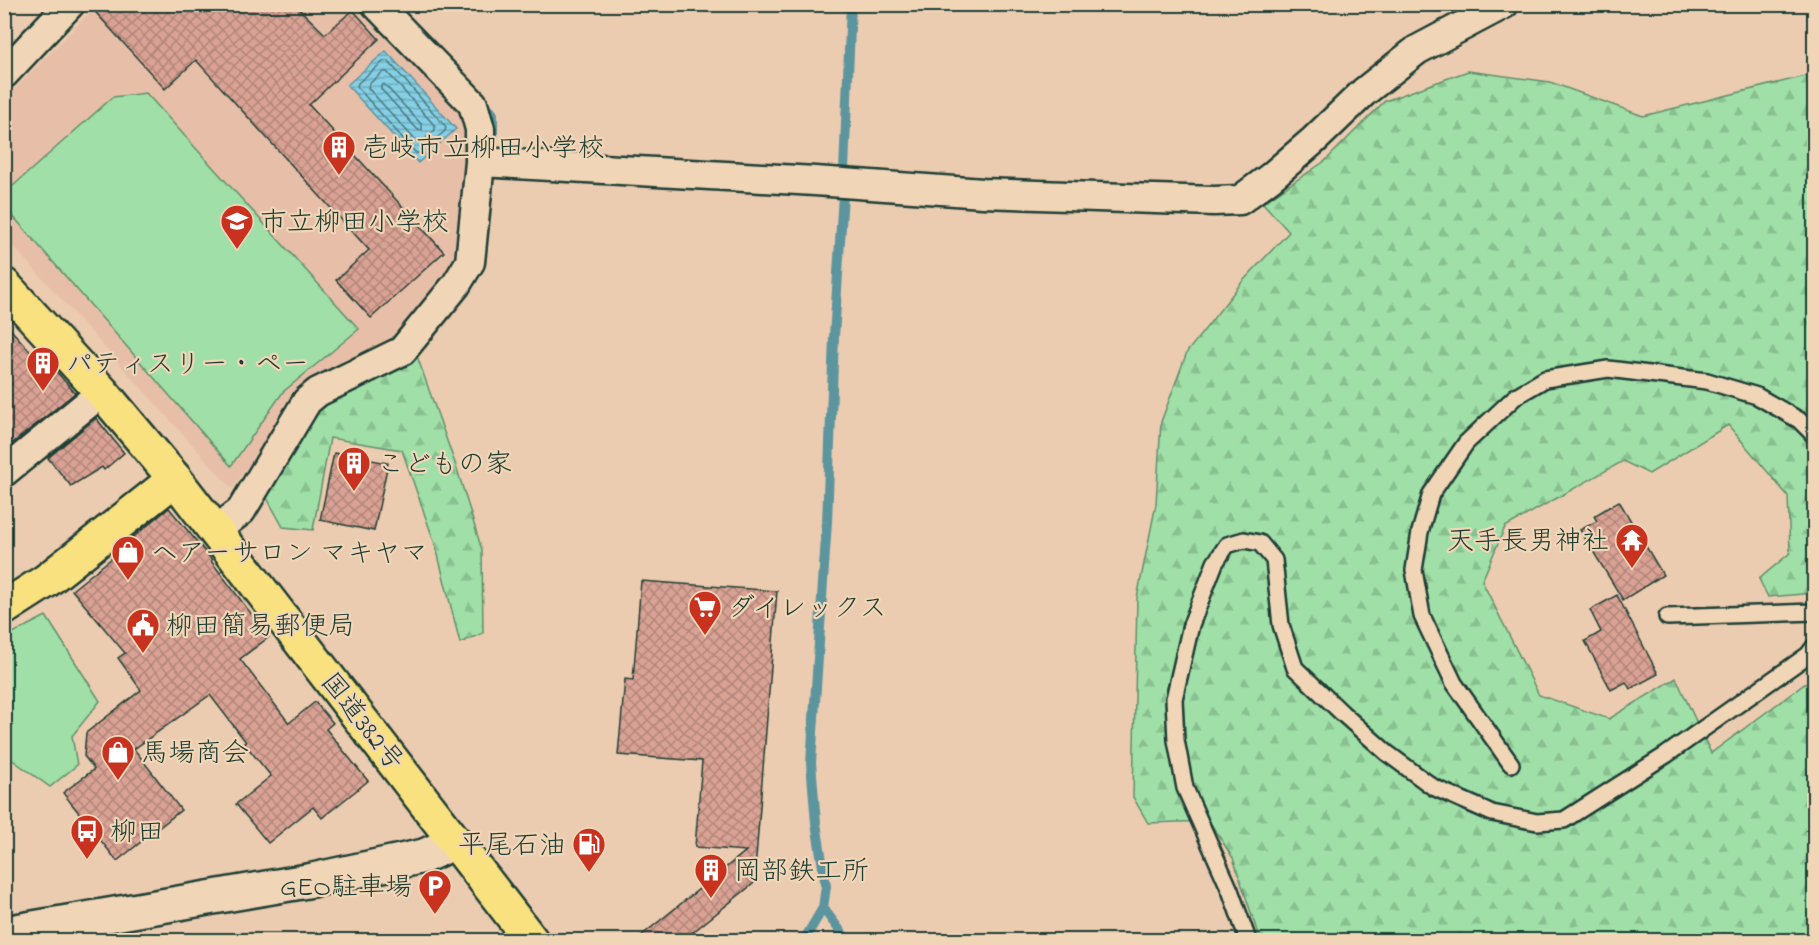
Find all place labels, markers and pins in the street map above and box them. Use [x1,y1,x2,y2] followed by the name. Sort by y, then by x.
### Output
[321,129,357,176] building icon: 壱岐市立柳田小学校
[362,130,605,169] place label: 壱岐市立柳田小学校
[219,203,255,250] school or university icon: 市立柳田小学校
[260,204,449,243] place label: 市立柳田小学校
[25,345,61,392] building icon: パティスリー・ペー
[66,346,309,385] place label: パティスリー・ペー
[336,445,372,492] building icon: こどもの家
[377,446,512,485] place label: こどもの家
[1614,522,1650,569] temple icon: 天手長男神社
[1447,523,1609,562] place label: 天手長男神社
[110,534,146,581] shop icon: ヘアーサロン マキヤマ
[151,535,428,574] place label: ヘアーサロン マキヤマ
[687,589,723,636] supermarket icon: ダイレックス
[728,590,887,629] place label: ダイレックス
[125,607,161,654] public building icon: 柳田簡易郵便局
[166,608,355,647] place label: 柳田簡易郵便局
[100,734,136,781] shop icon: 馬場商会
[141,735,249,774] place label: 馬場商会
[69,813,105,860] bus stop icon: 柳田
[110,814,164,853] place label: 柳田
[571,826,607,873] fuel station icon: 平尾石油
[458,827,566,866] place label: 平尾石油
[693,852,729,899] building icon: 岡部鉄工所
[734,853,869,892] place label: 岡部鉄工所
[417,868,453,915] parking icon: GEO駐車場
[280,869,412,908] place label: GEO駐車場

